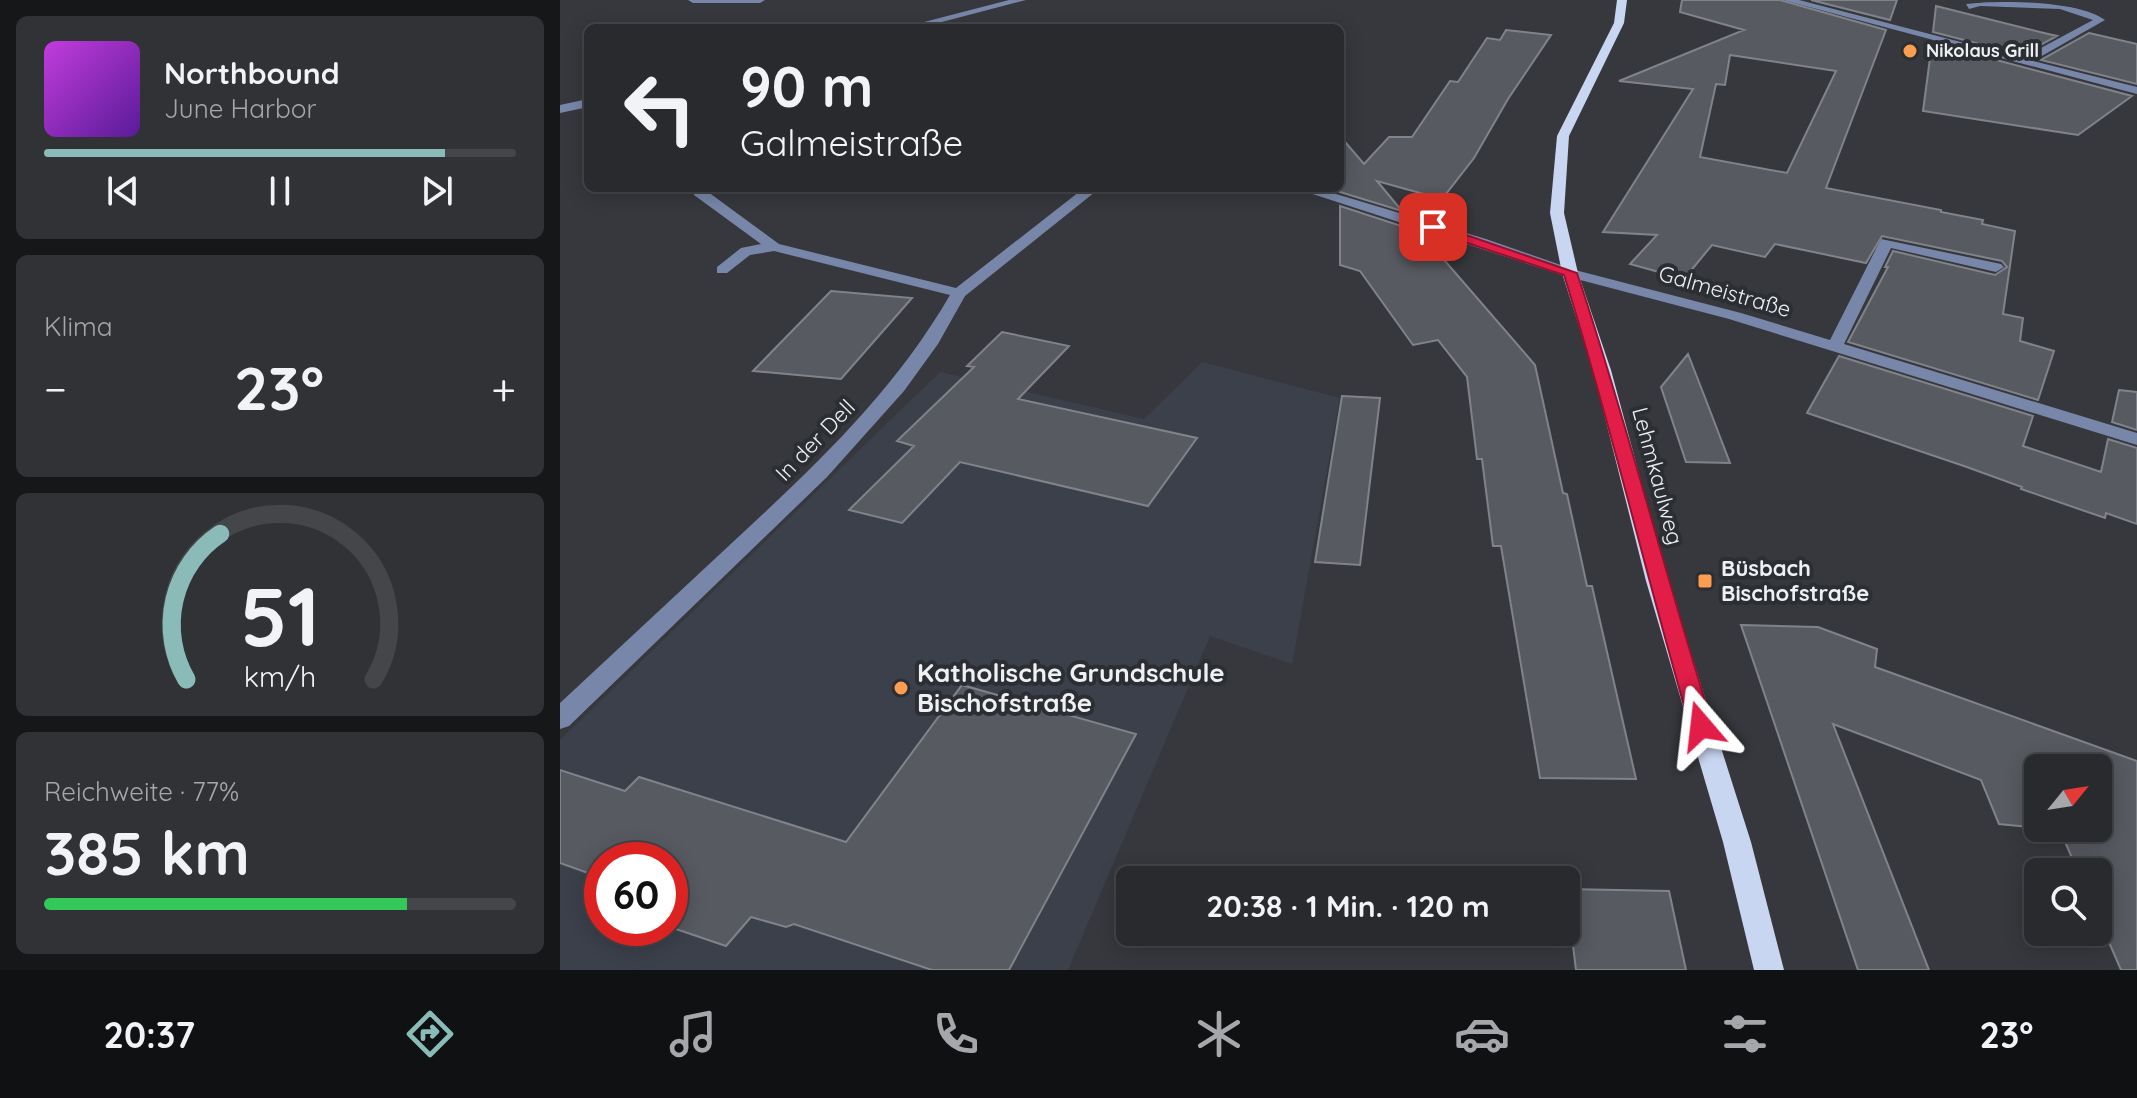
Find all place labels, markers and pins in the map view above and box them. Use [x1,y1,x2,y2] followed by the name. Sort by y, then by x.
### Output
[1926,39,2039,62] place label: Nikolaus Grill
[1901,42,1919,60] marker: Nikolaus Grill
[1399,193,1467,261] pin
[1721,554,1869,607] place label: Büsbach Bischofstraße
[1696,572,1714,590] marker: Büsbach Bischofstraße
[917,656,1225,719] place label: Katholische Grundschule Bischofstraße
[892,679,910,697] marker: Katholische Grundschule Bischofstraße

